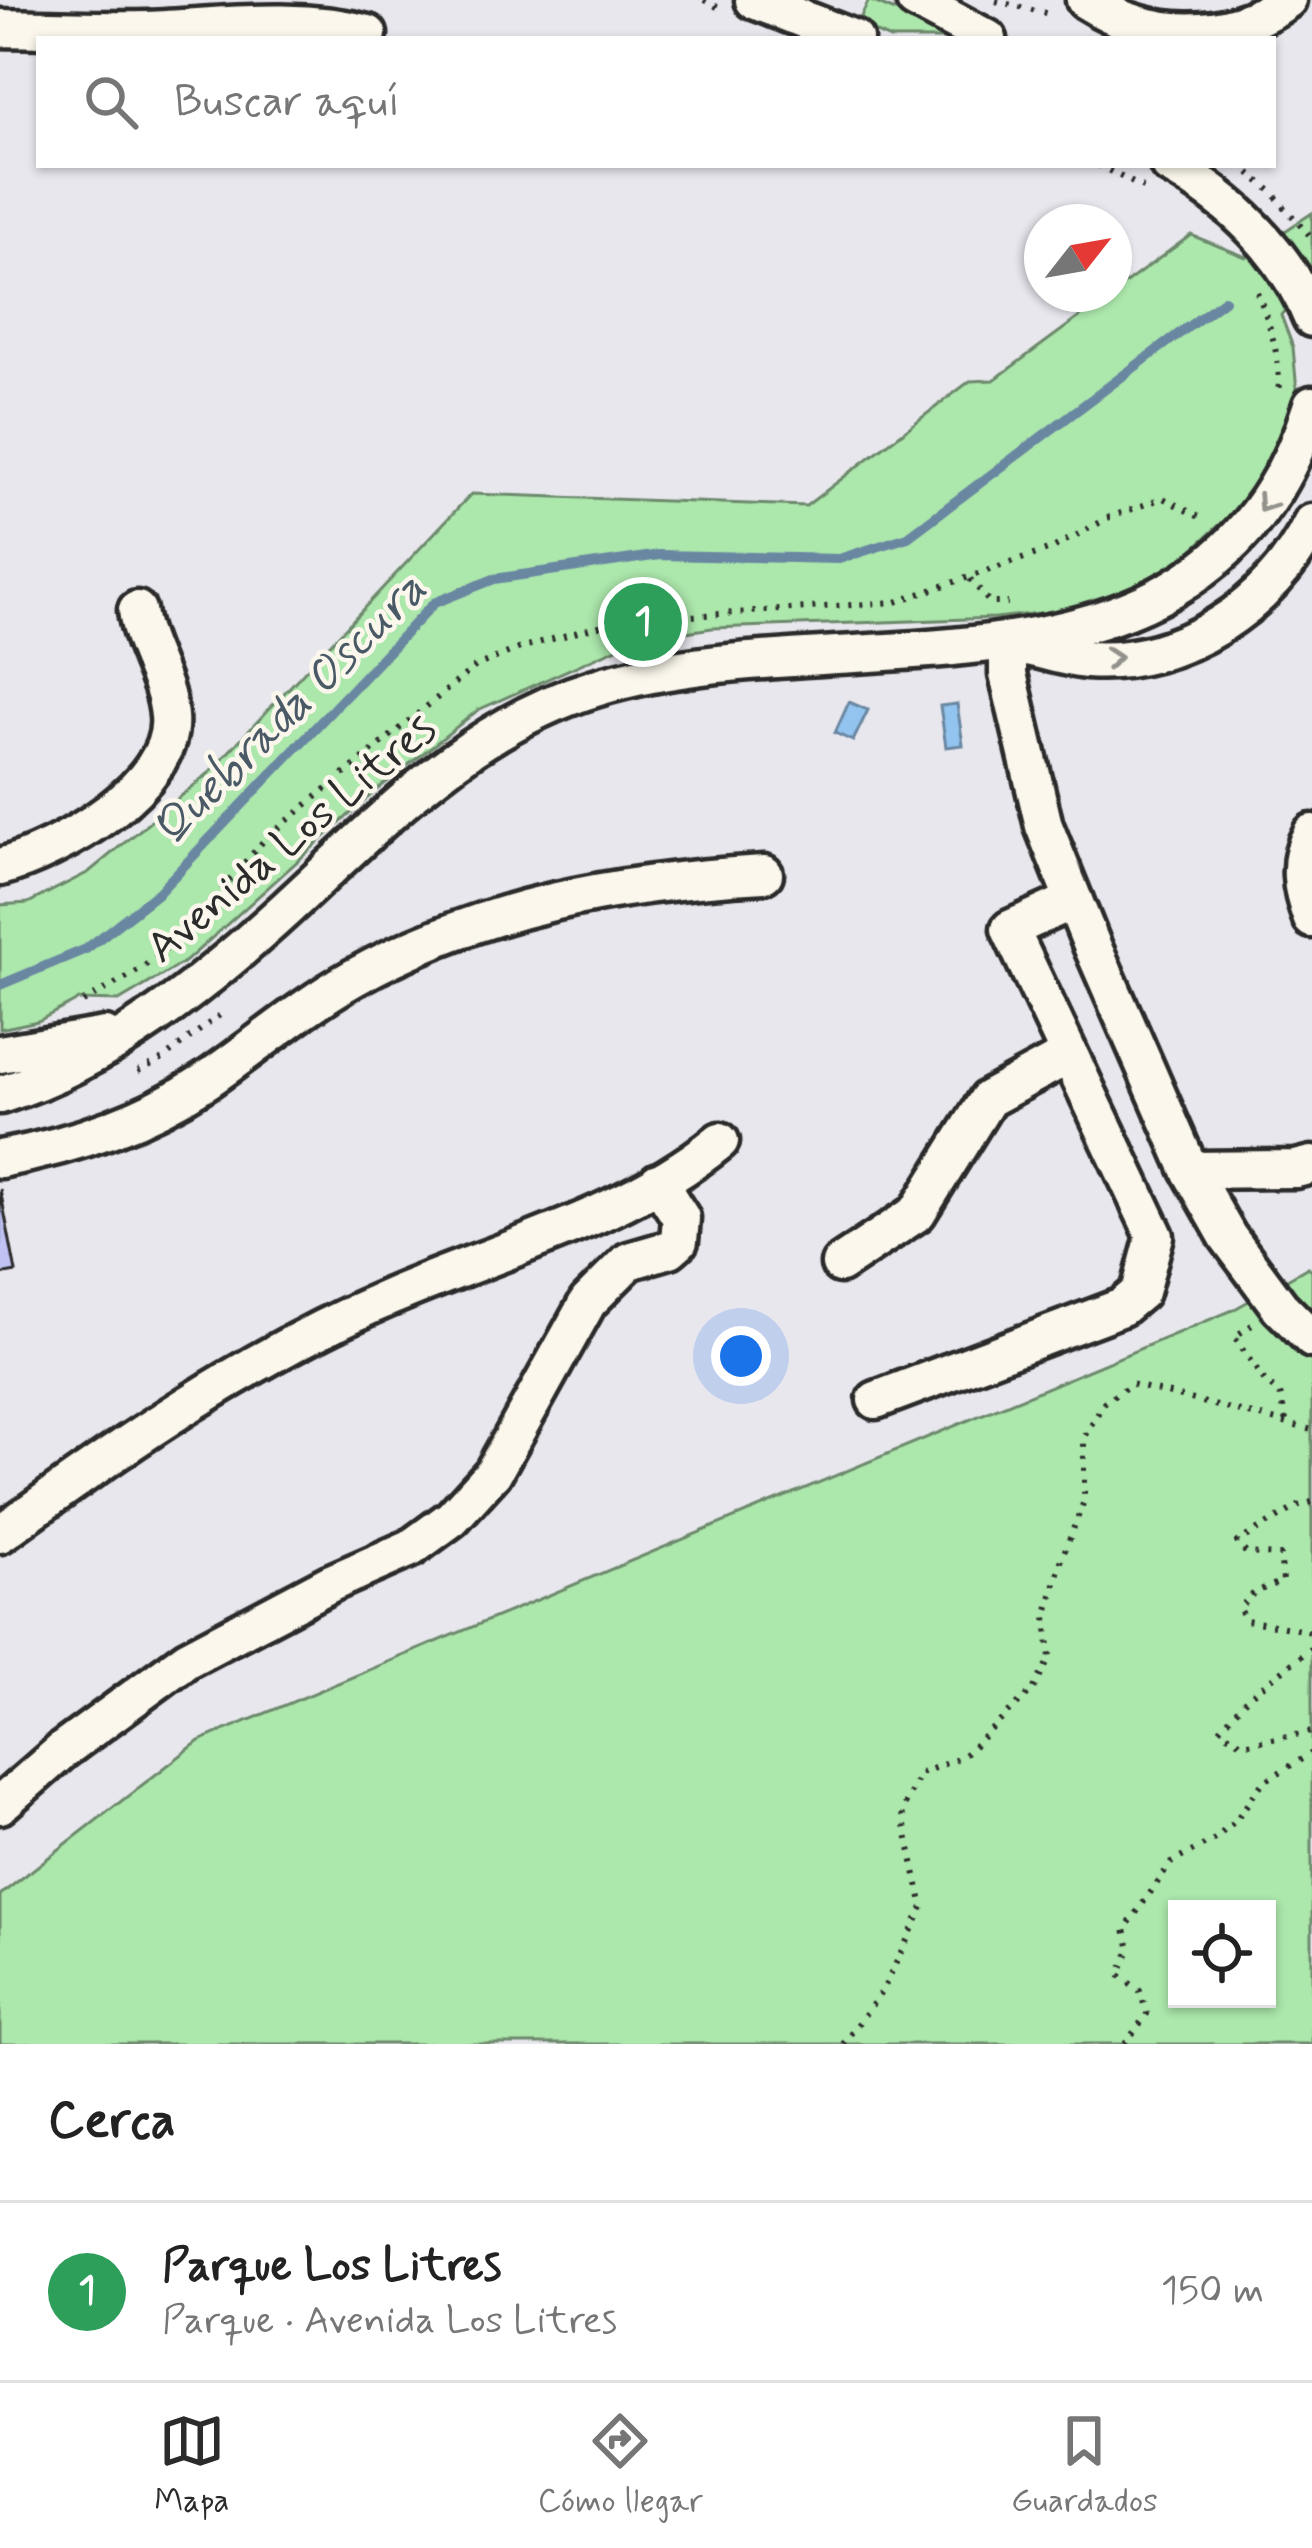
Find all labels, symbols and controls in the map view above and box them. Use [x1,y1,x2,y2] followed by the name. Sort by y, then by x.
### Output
[36,36,1276,168] search box
[78,69,144,135] icon: search
[174,73,400,132] text: Buscar aquí
[1024,204,1132,312] north arrow
[1258,490,1280,512] one-way arrow
[139,559,441,861] water label: Quebrada Oscura
[604,577,682,667] pin: 1
[1104,645,1123,671] one-way arrow
[135,700,449,978] street label: Avenida Los Litres
[711,1326,771,1386] your location
[1168,1900,1276,2008] map controls
[1168,1900,1276,2008] button: locate
[48,2089,176,2155] text: Cerca
[162,2237,501,2296] text: Parque Los Litres
[78,2266,96,2317] text: 1
[1161,2266,1264,2317] text: 150 m
[162,2296,617,2347] text: Parque · Avenida Los Litres
[154,2408,229,2524] tab: Mapa
[538,2408,703,2524] tab: Cómo llegar
[1011,2408,1158,2524] tab: Guardados

